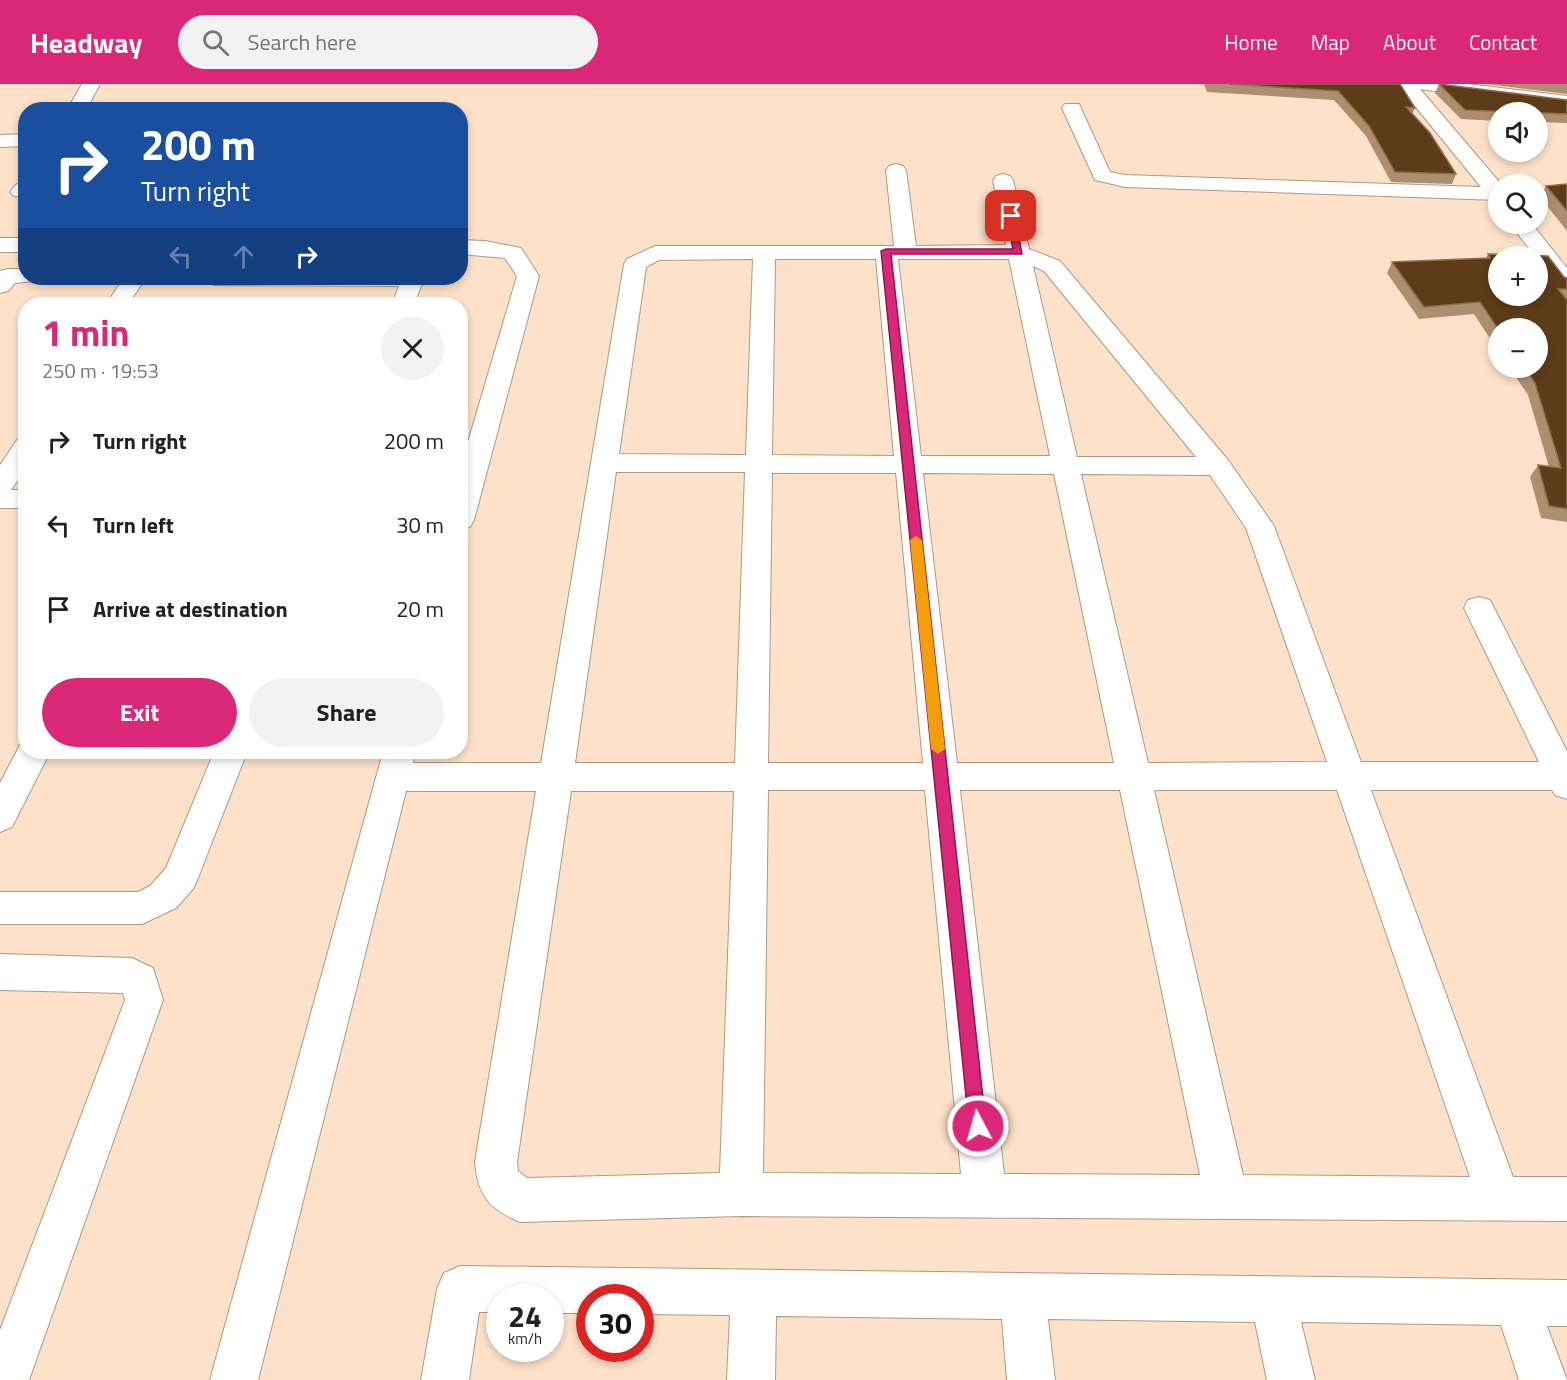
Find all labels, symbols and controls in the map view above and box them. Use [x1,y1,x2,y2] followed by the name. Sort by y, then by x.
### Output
[178,15,598,69] search box
[30,21,142,64] text: Headway
[247,25,357,59] text: Search here
[199,26,232,59] icon: search
[1224,26,1278,58] text: Home
[1311,26,1350,58] text: Map
[1383,26,1436,58] text: About
[1469,26,1537,58] text: Contact
[1488,102,1548,378] map controls
[1488,102,1548,162] button: sound
[141,112,256,176] text: 200 m
[42,126,120,204] icon: right
[141,170,250,211] text: Turn right
[1488,174,1548,234] button: search
[985,190,1036,241] pin
[994,199,1027,232] icon: arrive
[164,240,197,273] icon: left
[227,240,260,273] icon: ahead
[290,240,323,273] icon: right
[1488,246,1548,306] button: +
[42,305,129,360] text: 1 min
[381,317,444,380] button: close
[1488,318,1548,378] button: −
[42,355,159,386] text: 250 m · 19:53
[93,424,187,458] text: Turn right
[384,424,444,458] text: 200 m
[42,425,75,458] icon: right
[93,508,174,542] text: Turn left
[396,508,444,542] text: 30 m
[42,509,75,542] icon: left
[93,592,288,626] text: Arrive at destination
[396,592,444,626] text: 20 m
[42,593,75,626] icon: arrive
[42,678,237,747] button: Exit
[249,678,444,747] button: Share
[946,1094,1010,1158] position arrow
[576,1284,654,1362] speed limit sign: 30
[508,1293,542,1339] text: 24
[508,1327,542,1350] text: km/h

